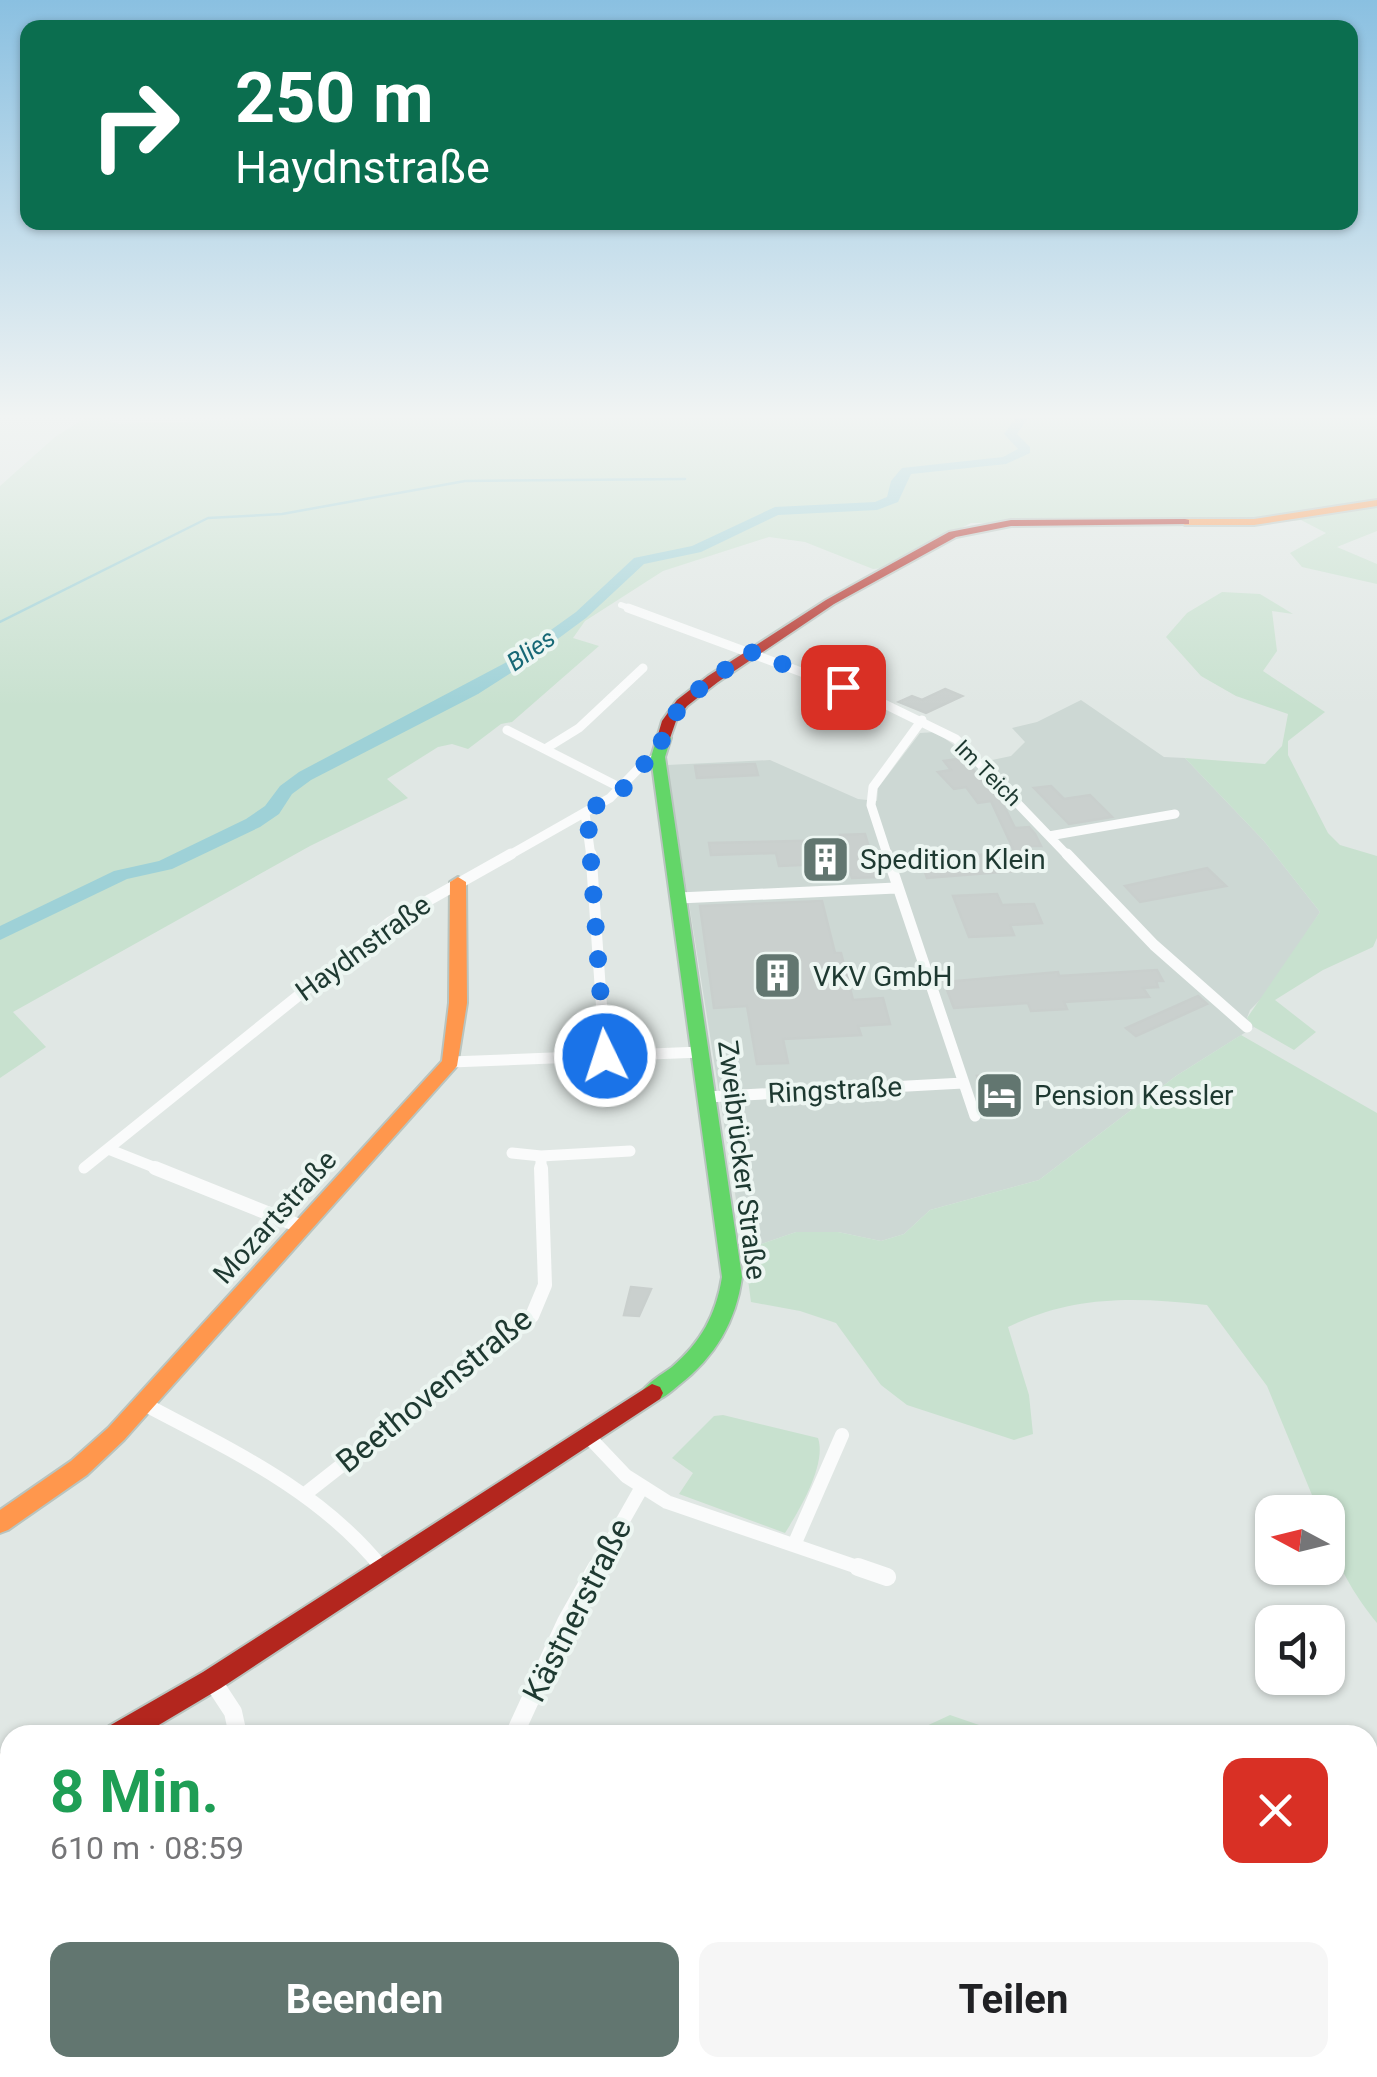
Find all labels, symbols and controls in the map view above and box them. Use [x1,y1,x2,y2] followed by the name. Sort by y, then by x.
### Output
[235,57,434,139] text: 250 m
[70,60,200,190] icon: right
[235,141,490,194] text: Haydnstraße
[501,623,561,677] water label: Blies
[801,645,886,730] pin
[816,660,871,715] icon: arrive
[950,735,1026,811] street label: Im Teich
[799,833,851,885] building icon: Spedition Klein
[860,843,1046,876] place label: Spedition Klein
[289,888,437,1008] street label: Haydnstraße
[752,950,804,1002] building icon: VKV GmbH
[813,960,953,993] place label: VKV GmbH
[553,1004,657,1108] position arrow
[711,1038,773,1282] street label: Zweibrücker Straße
[973,1069,1025,1121] hotel icon: Pension Kessler
[767,1070,903,1110] street label: Ringstraße
[1034,1079,1234,1112] place label: Pension Kessler
[207,1144,343,1290] street label: Mozartstraße
[329,1300,539,1480] street label: Beethovenstraße
[1255,1495,1345,1585] north arrow
[1255,1495,1345,1695] map controls
[515,1512,639,1708] street label: Kästnerstraße
[1255,1605,1345,1695] button: sound
[50,1756,219,1827] text: 8 Min.
[1223,1758,1328,1863] button: close
[50,1829,244,1867] text: 610 m · 08:59
[50,1942,679,2057] button: Beenden
[699,1942,1328,2057] button: Teilen

